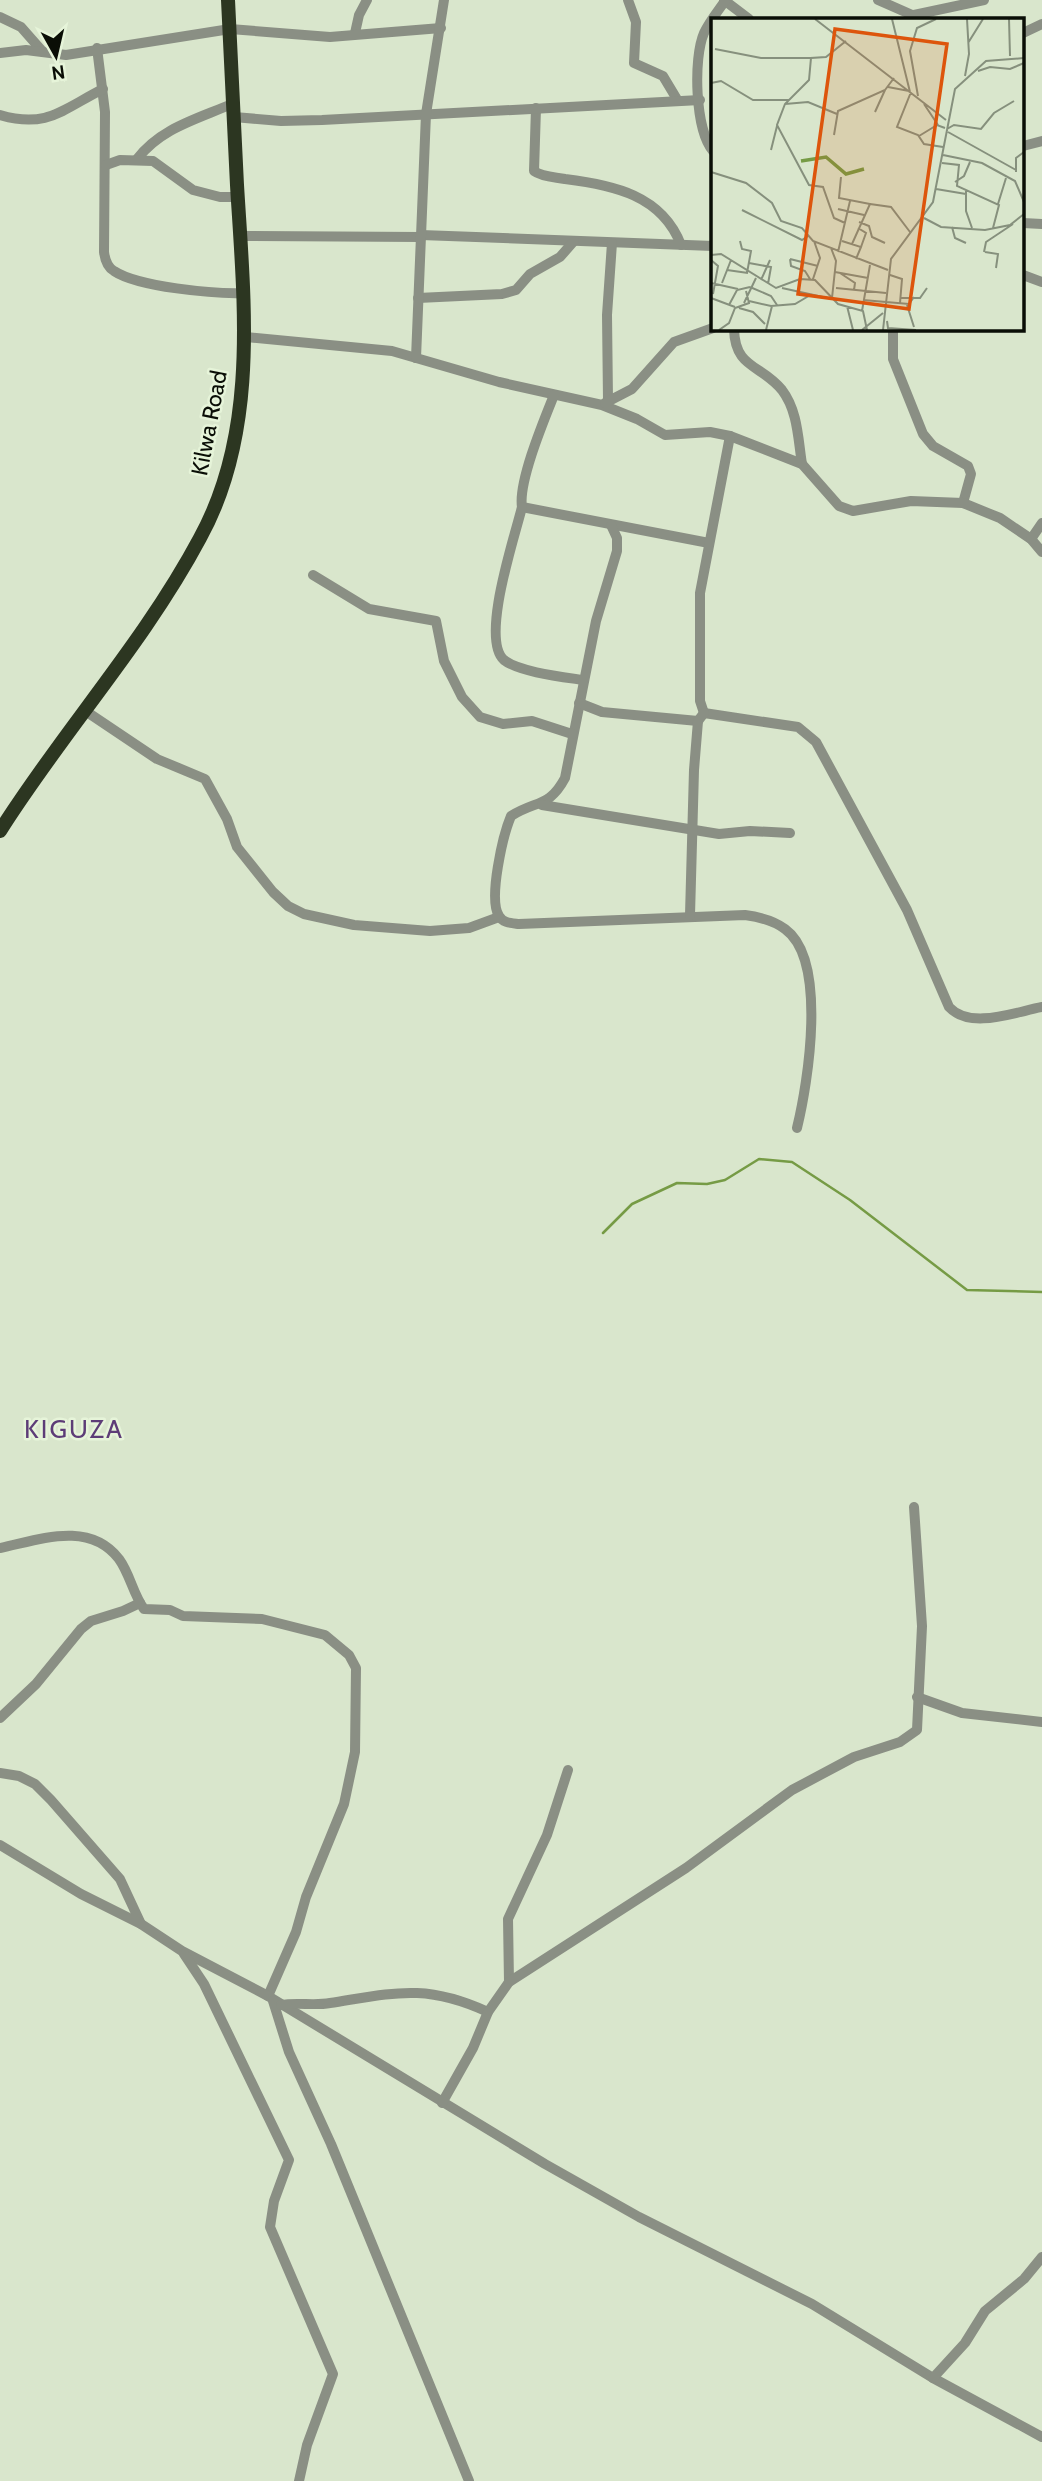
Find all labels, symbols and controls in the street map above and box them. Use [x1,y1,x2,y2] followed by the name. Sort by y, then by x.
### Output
[711,18,1024,331] inset map
[21,21,91,91] north arrow
[50,60,67,85] text: N
[185,368,233,478] street label: Kilwa Road
[24,1413,124,1445] district label: KIGUZA

